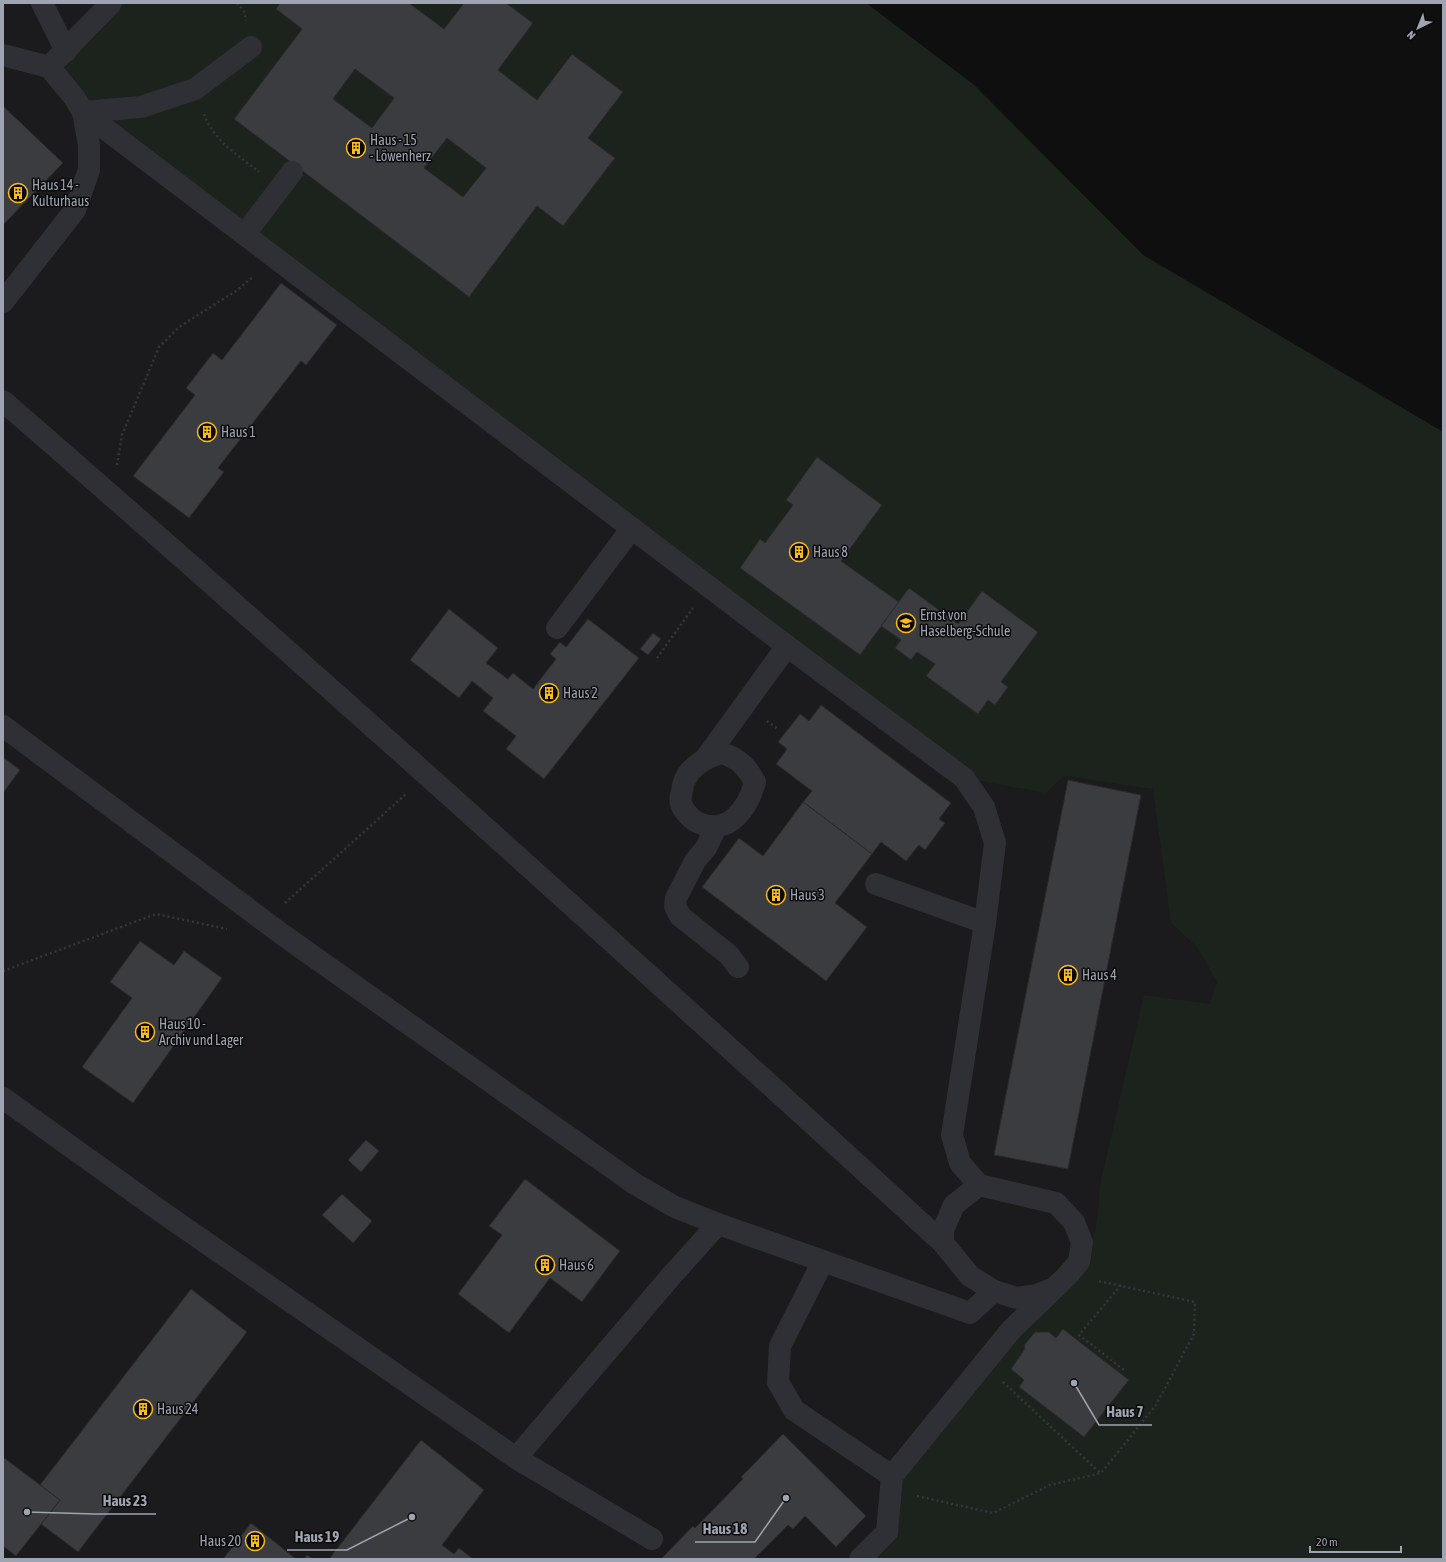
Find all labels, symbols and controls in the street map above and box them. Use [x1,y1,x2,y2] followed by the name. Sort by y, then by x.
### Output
[1398,8,1438,48] north arrow
[1405,29,1418,42] text: N
[370,132,431,164] place label: Haus - 15 - Löwenherz
[345,137,367,159] building icon: Haus - 15 - Löwenherz
[32,177,89,209] place label: Haus 14 - Kulturhaus
[7,182,29,204] building icon: Haus 14 - Kulturhaus
[196,421,218,443] building icon: Haus 1
[221,424,256,440] place label: Haus 1
[788,541,810,563] building icon: Haus 8
[813,544,848,560] place label: Haus 8
[920,607,1010,639] place label: Ernst von Haselberg-Schule
[895,612,917,634] school or university icon: Ernst von Haselberg-Schule
[538,682,560,704] building icon: Haus 2
[563,685,598,701] place label: Haus 2
[765,884,787,906] building icon: Haus 3
[790,887,825,903] place label: Haus 3
[1057,964,1079,986] building icon: Haus 4
[1082,967,1117,983] place label: Haus 4
[159,1016,244,1048] place label: Haus 10 - Archiv und Lager
[134,1021,156,1043] building icon: Haus 10 - Archiv und Lager
[534,1254,556,1276] building icon: Haus 6
[559,1257,594,1273] place label: Haus 6
[132,1398,154,1420] building icon: Haus 24
[1099,1398,1152,1425] callout: Haus 7
[157,1401,199,1417] place label: Haus 24
[1106,1403,1144,1420] text: Haus 7
[95,1487,156,1514] callout: Haus 23
[103,1492,147,1509] text: Haus 23
[695,1515,755,1542] callout: Haus 18
[703,1520,747,1537] text: Haus 18
[287,1523,347,1550] callout: Haus 19
[295,1528,339,1545] text: Haus 19
[1310,1528,1401,1554] scale bar
[244,1530,266,1552] building icon: Haus 20
[200,1533,241,1549] place label: Haus 20
[1316,1535,1338,1549] text: 20 m

